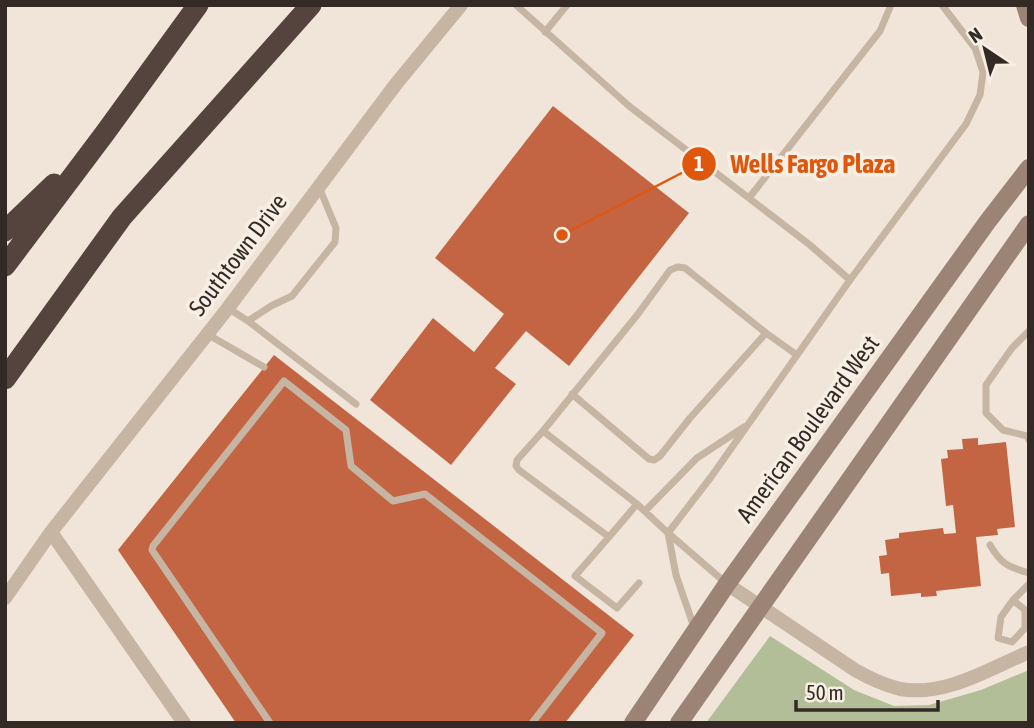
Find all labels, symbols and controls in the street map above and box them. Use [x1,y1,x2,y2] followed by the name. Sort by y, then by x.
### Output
[950,14,1020,84] north arrow
[964,23,986,47] text: N
[682,141,910,188] callout: Wells Fargo Plaza
[730,149,895,179] text: Wells Fargo Plaza
[694,151,704,175] text: 1
[183,189,292,321] street label: Southtown Drive
[731,330,884,527] street label: American Boulevard West
[796,668,938,712] scale bar
[806,680,844,704] text: 50 m

